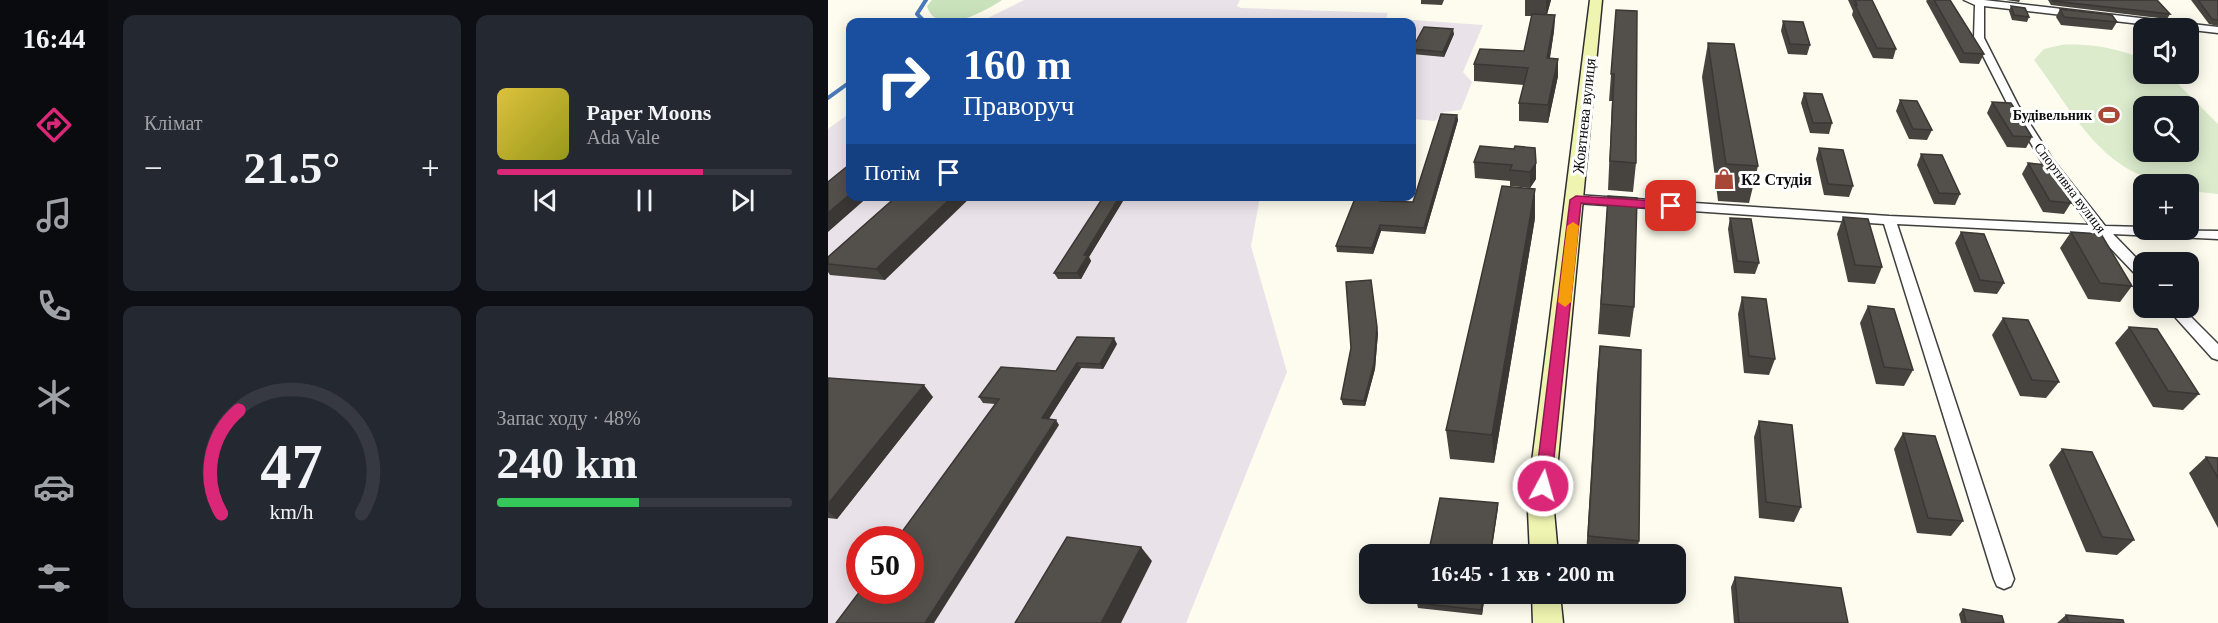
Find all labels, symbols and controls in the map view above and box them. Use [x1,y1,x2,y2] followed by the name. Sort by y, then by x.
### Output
[2133,18,2199,318] map controls
[2133,18,2199,84] button: sound
[23,24,86,54] text: 16:44
[864,42,942,120] icon: right
[963,42,1072,88] text: 160 m
[1569,57,1600,175] street label: Жовтнева вулиця
[963,91,1074,121] text: Праворуч
[2133,96,2199,162] button: search
[587,100,711,125] text: Paper Moons
[2097,103,2121,127] sports icon: Будівельник
[33,104,75,146] icon: directions
[2013,108,2093,123] place label: Будівельник
[144,112,203,134] text: Клімат
[587,126,660,148] text: Ada Vale
[2031,140,2109,236] street label: Спортивна вулиця
[243,143,340,193] text: 21.5°
[144,150,163,186] text: −
[421,150,440,186] text: +
[932,156,965,189] icon: arrive
[864,160,920,185] text: Потім
[1712,167,1736,191] shop icon: К2 Студiя
[1741,171,1812,189] place label: К2 Студiя
[2133,174,2199,240] button: +
[1645,180,1696,231] pin
[529,184,562,217] icon: previous
[628,184,661,217] icon: pause
[726,184,759,217] icon: next
[1654,189,1687,222] icon: arrive
[33,194,75,236] icon: music
[2133,252,2199,318] button: −
[33,285,75,327] icon: phone
[33,376,75,418] icon: climate
[497,407,641,429] text: Запас ходу · 48%
[261,432,323,501] text: 47
[497,438,638,488] text: 240 km
[1511,454,1575,518] position arrow
[33,466,75,508] icon: car
[270,500,314,524] text: km/h
[846,526,924,604] speed limit sign: 50
[33,557,75,599] icon: filters
[1430,561,1615,586] text: 16:45 · 1 хв · 200 m

